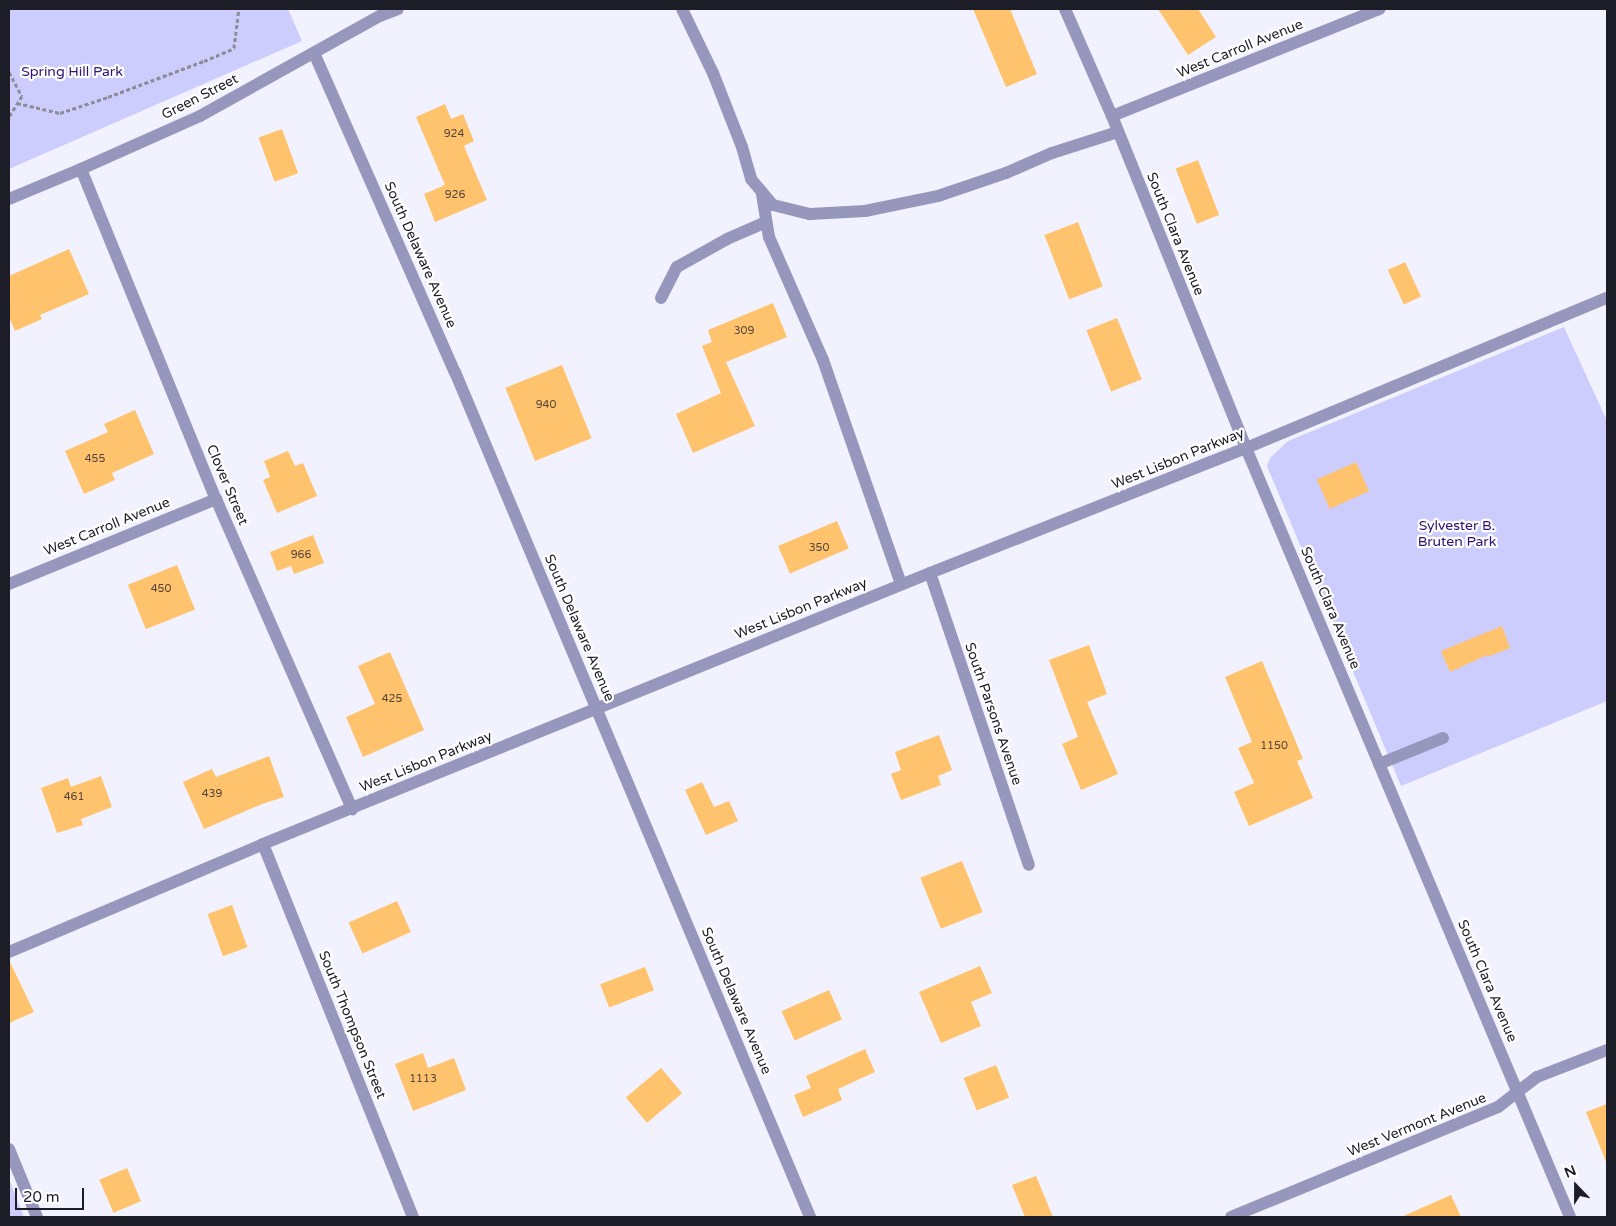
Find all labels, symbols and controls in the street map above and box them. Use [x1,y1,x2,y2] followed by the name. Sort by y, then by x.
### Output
[1175,16,1305,82] street label: West Carroll Avenue
[21,64,123,80] park label: Spring Hill Park
[159,70,241,124] street label: Green Street
[444,127,464,141] house number: 924
[1143,170,1207,298] street label: South Clara Avenue
[380,179,460,331] street label: South Delaware Avenue
[445,188,465,202] house number: 926
[734,324,754,338] house number: 309
[536,398,556,412] house number: 940
[1109,425,1247,493] street label: West Lisbon Parkway
[202,442,252,528] street label: Clover Street
[85,452,105,466] house number: 455
[42,494,172,560] street label: West Carroll Avenue
[1418,518,1496,550] park label: Sylvester B. Bruten Park
[809,541,829,555] house number: 350
[1297,544,1363,672] street label: South Clara Avenue
[291,548,311,562] house number: 966
[540,552,618,704] street label: South Delaware Avenue
[732,575,870,643] street label: West Lisbon Parkway
[151,582,171,596] house number: 450
[961,641,1025,787] street label: South Parsons Avenue
[382,692,402,706] house number: 425
[357,728,495,796] street label: West Lisbon Parkway
[1260,739,1288,753] house number: 1150
[202,787,222,801] house number: 439
[64,790,84,804] house number: 461
[1454,917,1520,1045] street label: South Clara Avenue
[697,925,775,1077] street label: South Delaware Avenue
[315,949,389,1101] street label: South Thompson Street
[409,1072,437,1086] house number: 1113
[1345,1089,1489,1161] street label: West Vermont Avenue
[1551,1161,1601,1211] north arrow
[1562,1162,1579,1182] text: N
[18,1178,86,1210] scale bar
[23,1188,60,1206] text: 20 m

